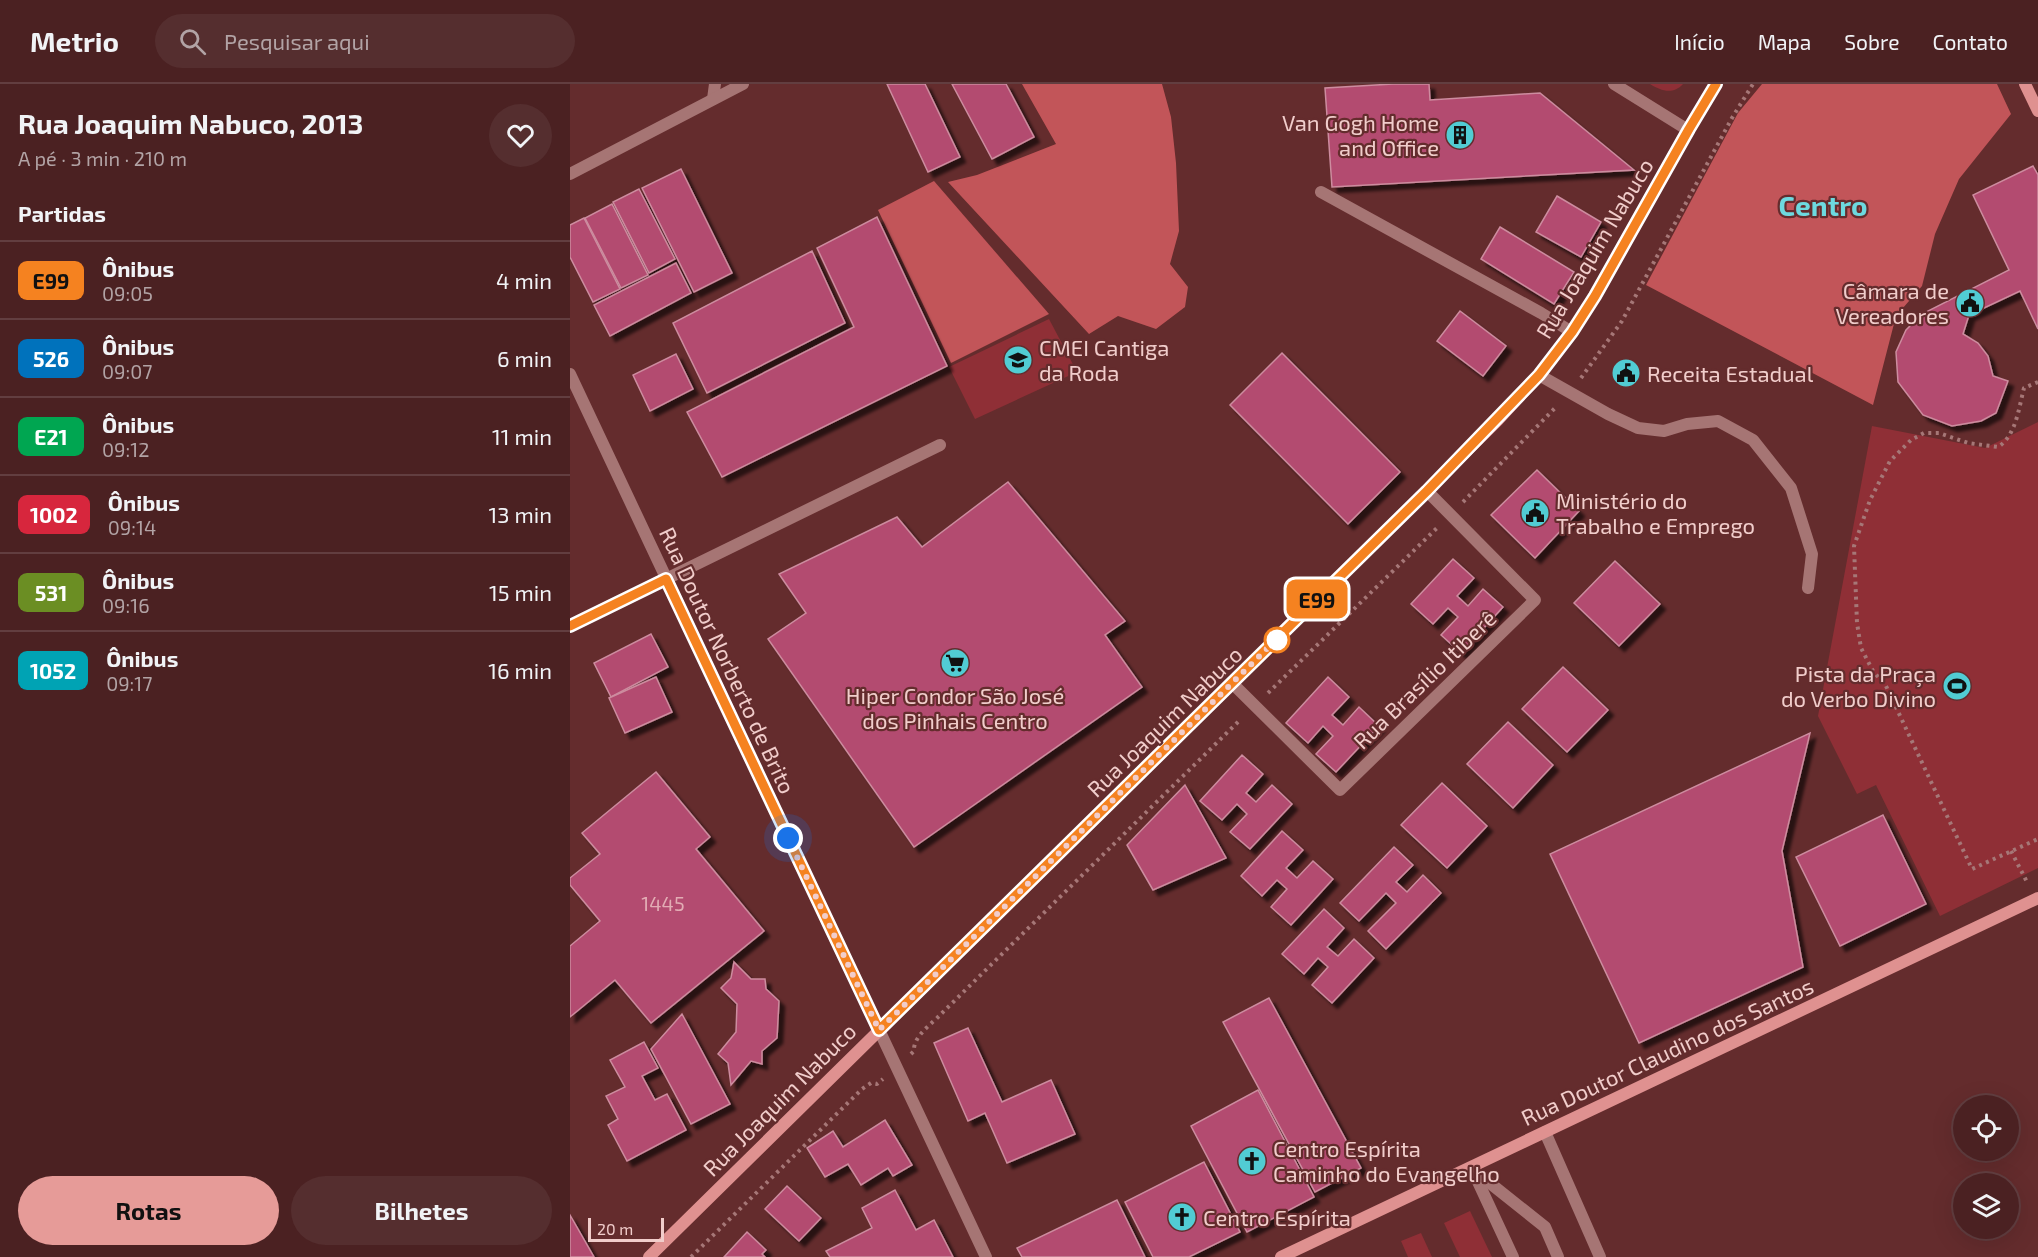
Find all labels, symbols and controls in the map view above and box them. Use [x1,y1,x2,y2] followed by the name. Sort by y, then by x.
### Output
[155,14,575,68] search box
[30,24,119,58] text: Metrio
[176,25,209,58] icon: search
[224,28,370,54] text: Pesquisar aqui
[1674,29,1725,54] text: Início
[1758,29,1811,54] text: Mapa
[1844,29,1899,54] text: Sobre
[1932,29,2008,54] text: Contato
[489,104,552,167] button: heart
[18,106,364,140] text: Rua Joaquim Nabuco, 2013
[1282,109,1439,160] place label: Van Gogh Home and Office
[1444,119,1476,151] building icon: Van Gogh Home and Office
[18,146,187,170] text: A pé · 3 min · 210 m
[1530,153,1658,343] street label: Rua Joaquim Nabuco
[1779,188,1867,222] district label: Centro
[18,200,106,226] text: Partidas
[102,255,174,281] text: Ônibus
[496,267,552,293] text: 4 min
[33,268,69,293] text: E99
[1836,277,1949,328] place label: Câmara de Vereadores
[102,281,153,305] text: 09:05
[1954,287,1986,319] public building icon: Câmara de Vereadores
[102,333,174,359] text: Ônibus
[1039,334,1169,385] place label: CMEI Cantiga da Roda
[1002,344,1034,376] school or university icon: CMEI Cantiga da Roda
[497,345,552,371] text: 6 min
[33,346,69,371] text: 526
[1610,357,1642,389] public building icon: Receita Estadual
[102,359,153,383] text: 09:07
[1647,360,1814,386] place label: Receita Estadual
[102,411,174,437] text: Ônibus
[492,423,552,449] text: 11 min
[34,424,68,449] text: E21
[102,437,149,461] text: 09:12
[1556,487,1755,538] place label: Ministério do Trabalho e Emprego
[108,489,180,515] text: Ônibus
[1519,497,1551,529] public building icon: Ministério do Trabalho e Emprego
[489,501,552,527] text: 13 min
[30,502,78,527] text: 1002
[108,515,156,539] text: 09:14
[655,523,801,797] street label: Rua Doutor Norberto de Brito
[102,567,174,593] text: Ônibus
[489,579,552,605] text: 15 min
[35,580,67,605] text: 531
[1282,580,1352,618] line badge: E99
[1299,587,1335,612] text: E99
[102,593,150,617] text: 09:16
[1347,604,1501,754] street label: Rua Brasílio Itiberê
[1264,627,1290,653] unlabelled marker
[1081,640,1247,802] street label: Rua Joaquim Nabuco
[106,645,178,671] text: Ônibus
[939,647,971,679] supermarket icon: Hiper Condor São José dos Pinhais Centro
[488,657,552,683] text: 16 min
[30,658,76,683] text: 1052
[1781,660,1936,711] place label: Pista da Praça do Verbo Divino
[1941,670,1973,702] sports icon: Pista da Praça do Verbo Divino
[106,671,153,695] text: 09:17
[846,682,1064,733] place label: Hiper Condor São José dos Pinhais Centro
[773,823,803,853] your location
[641,891,685,915] house number: 1445
[1517,972,1817,1130] street label: Rua Doutor Claudino dos Santos
[697,1017,861,1181] street label: Rua Joaquim Nabuco
[1953,1095,2019,1239] map controls
[1953,1095,2019,1161] button: locate
[1273,1135,1500,1186] place label: Centro Espírita Caminho do Evangelho
[1236,1145,1268,1177] church icon: Centro Espírita Caminho do Evangelho
[1953,1173,2019,1239] button: layers
[18,1176,279,1245] button: Rotas
[291,1176,552,1245] button: Bilhetes
[1166,1201,1198,1233] church icon: Centro Espírita
[1203,1204,1351,1230] place label: Centro Espírita
[588,1215,664,1242] scale bar
[597,1219,633,1238] text: 20 m

